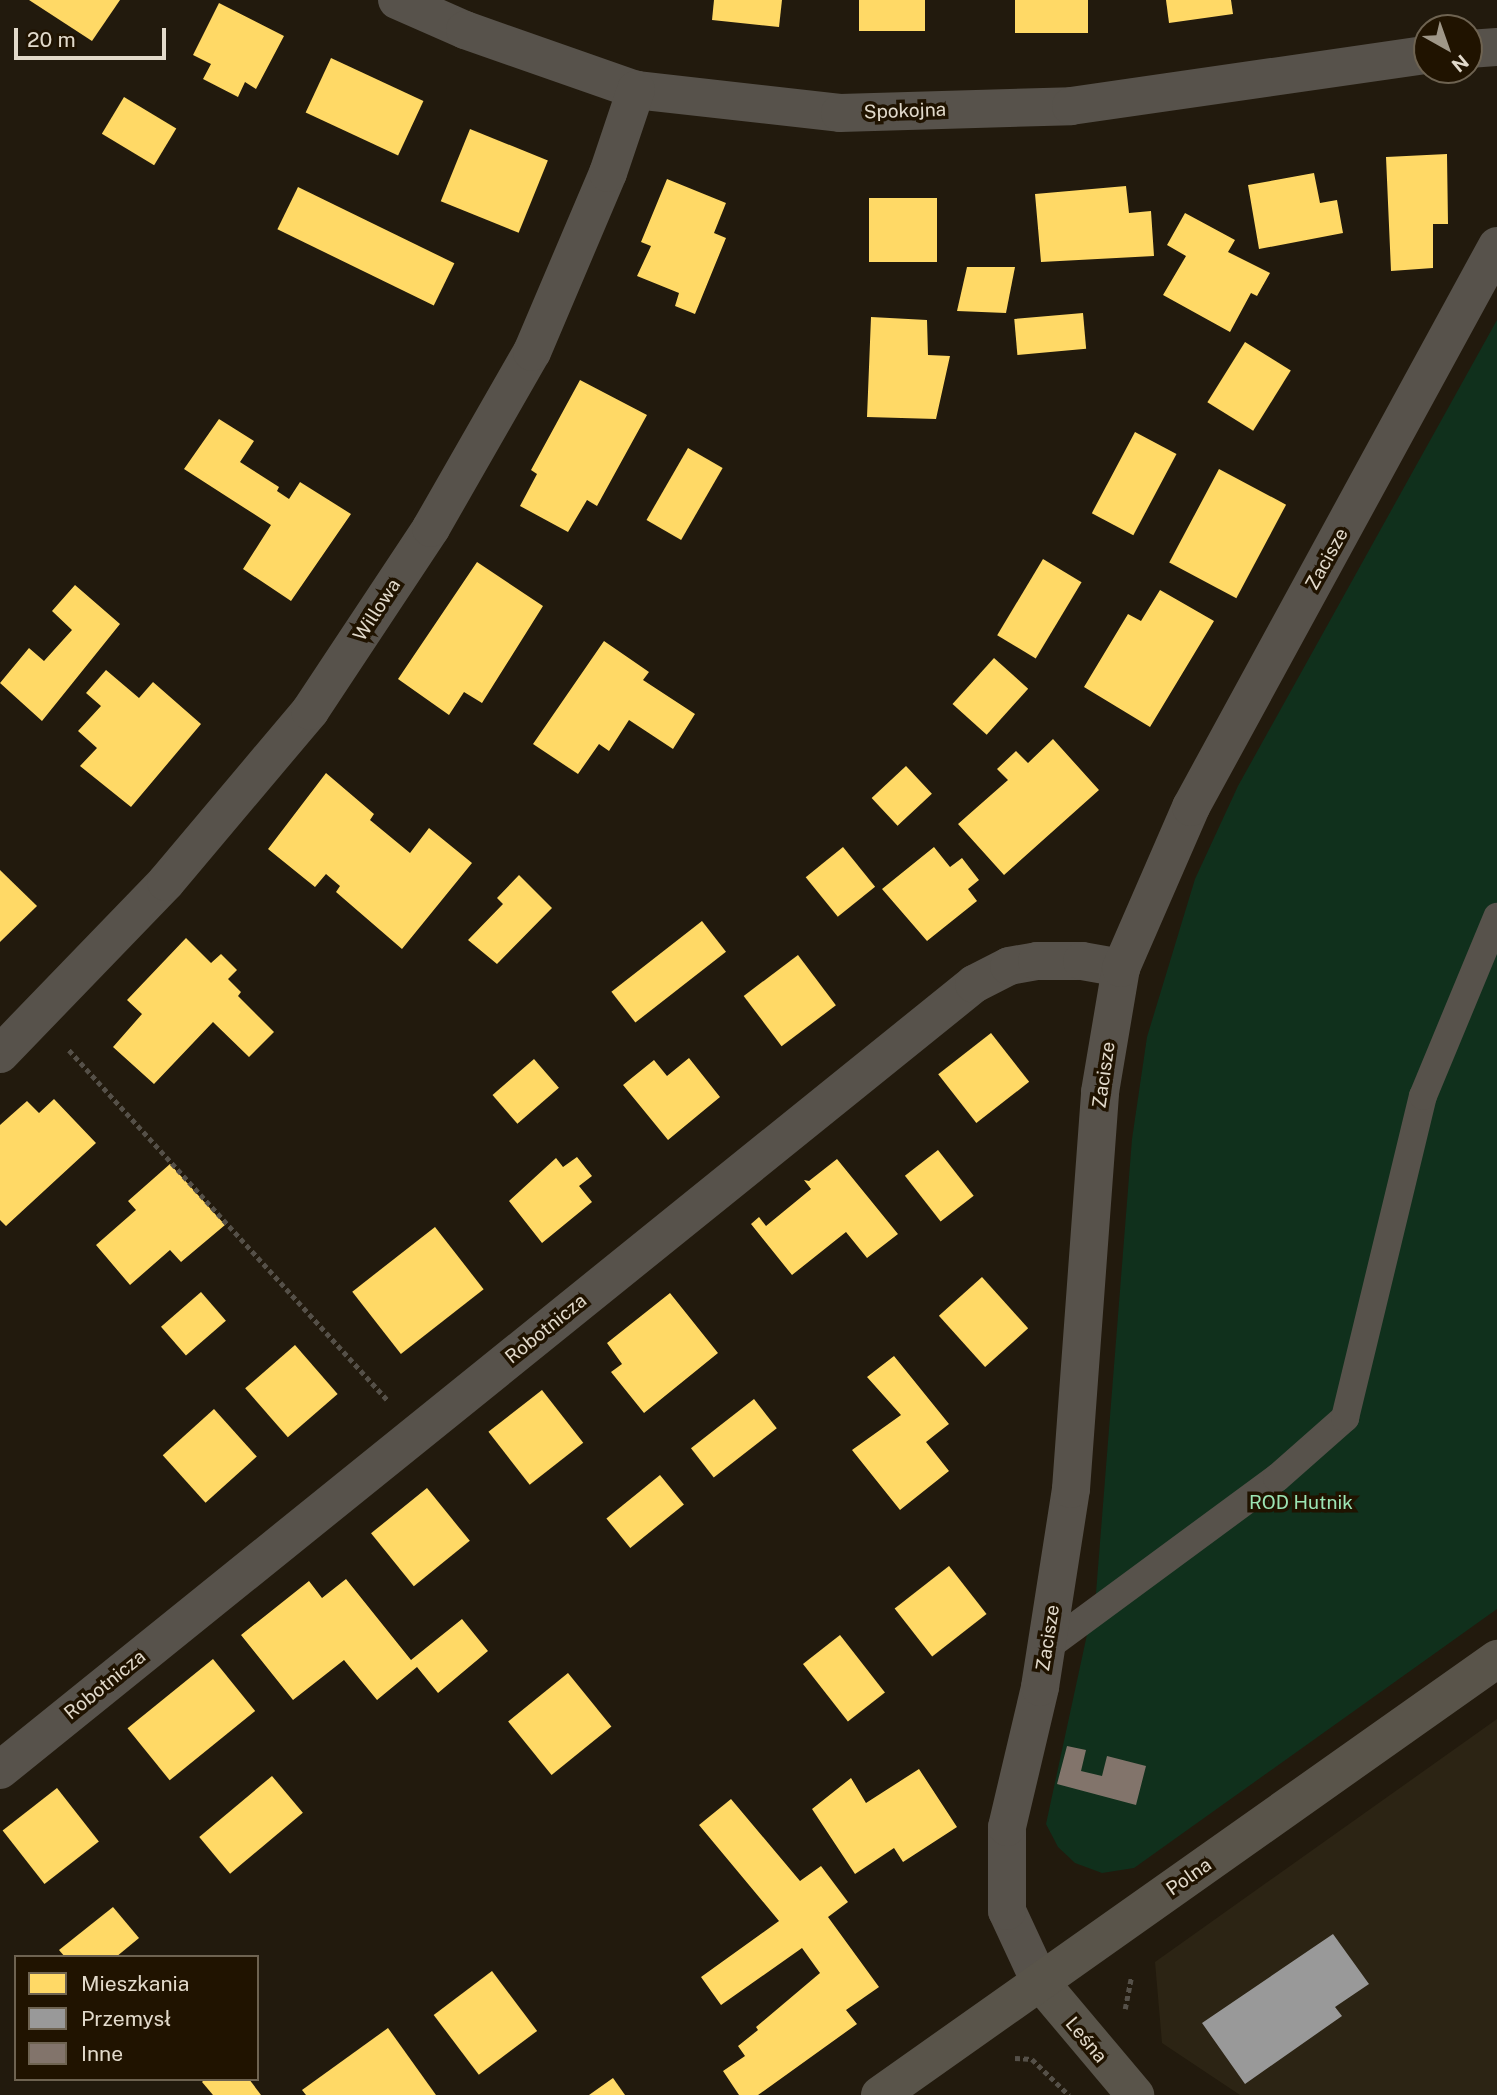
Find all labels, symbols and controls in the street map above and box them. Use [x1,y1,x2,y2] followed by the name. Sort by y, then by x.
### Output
[18,14,170,58] scale bar
[1413,14,1483,84] north arrow
[27,27,76,52] text: 20 m
[1447,50,1473,77] text: N
[863,98,947,124] street label: Spokojna
[1301,524,1353,594] street label: Zacisze
[349,575,405,645] street label: Willowa
[1088,1040,1120,1110] street label: Zacisze
[501,1289,591,1369] street label: Robotnicza
[1249,1492,1353,1514] park label: ROD Hutnik
[1032,1603,1064,1673] street label: Zacisze
[60,1645,150,1725] street label: Robotnicza
[1162,1853,1216,1901] street label: Polna
[14,1955,259,2081] legend
[81,1971,189,1996] text: Mieszkania
[81,2006,172,2031] text: Przemysł
[1060,2013,1112,2067] street label: Leśna
[81,2041,123,2066] text: Inne

